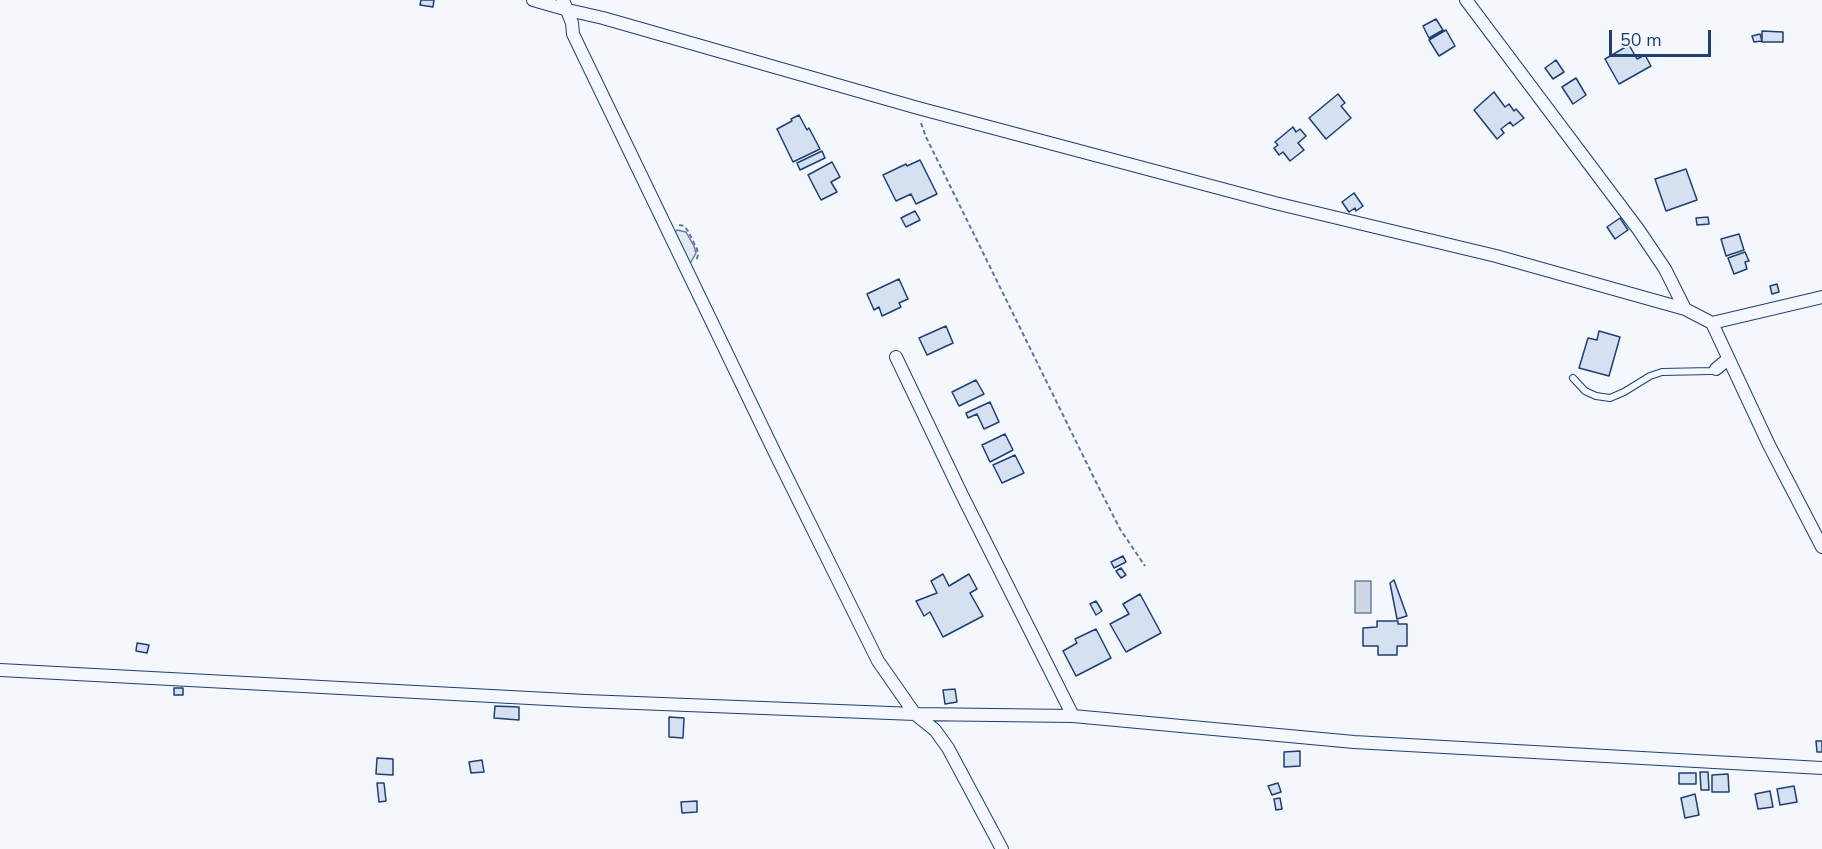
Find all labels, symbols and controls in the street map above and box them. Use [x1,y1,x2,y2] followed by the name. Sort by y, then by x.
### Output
[1612,18,1714,56] scale bar
[1620,28,1662,52] text: 50 m

